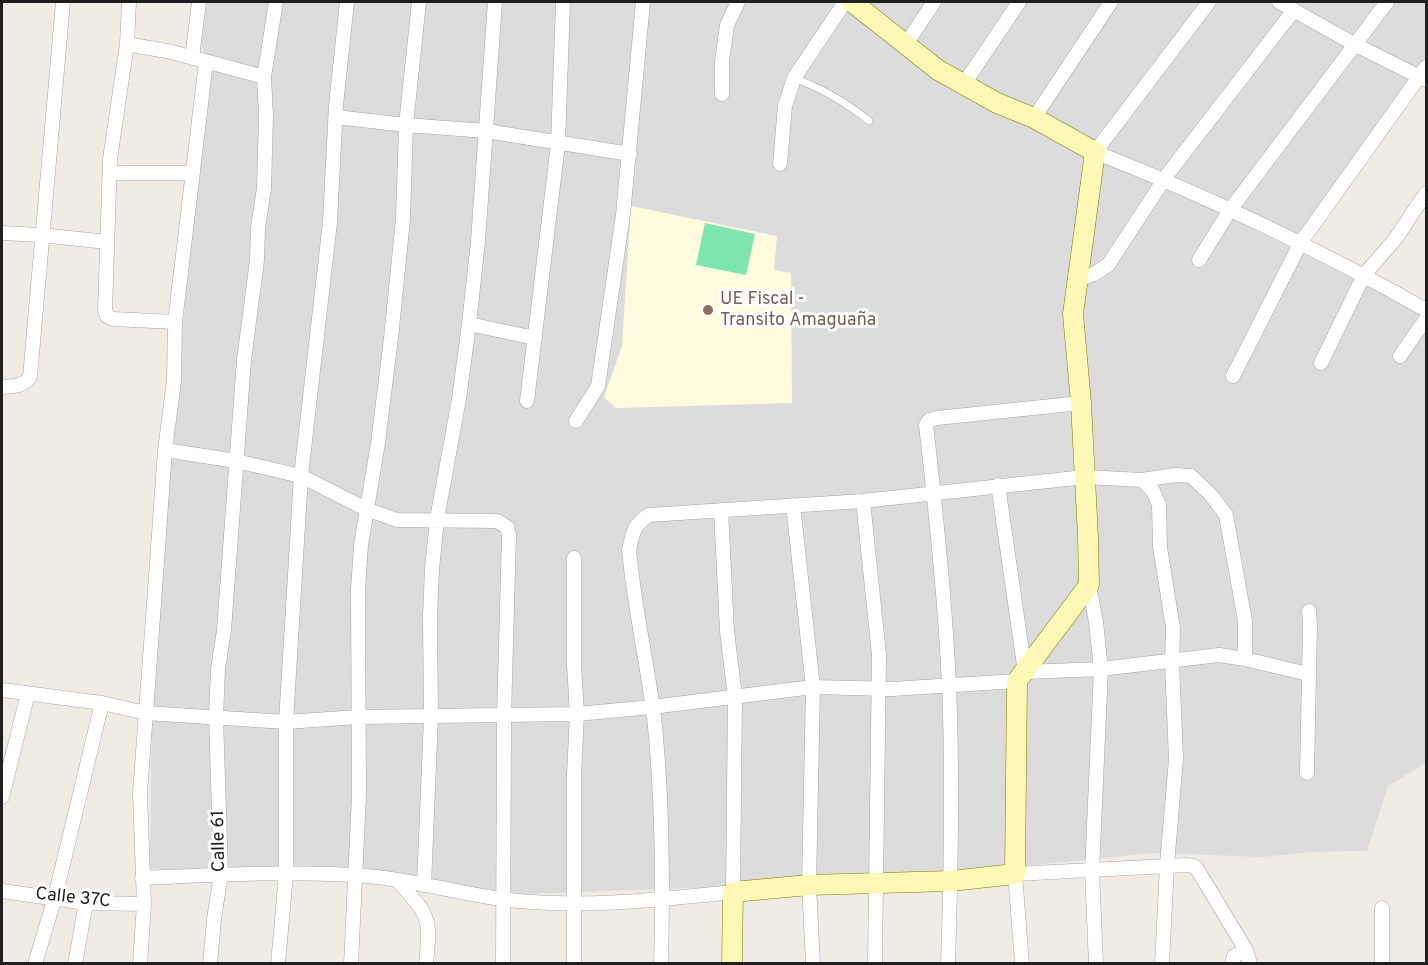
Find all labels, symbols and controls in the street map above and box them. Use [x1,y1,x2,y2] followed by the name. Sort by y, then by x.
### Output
[720,289,876,332] place label: UE Fiscal - Transito Amaguaña
[701,303,715,317] marker: UE Fiscal - Transito Amaguaña
[209,810,231,872] street label: Calle 61
[34,884,112,914] street label: Calle 37C

